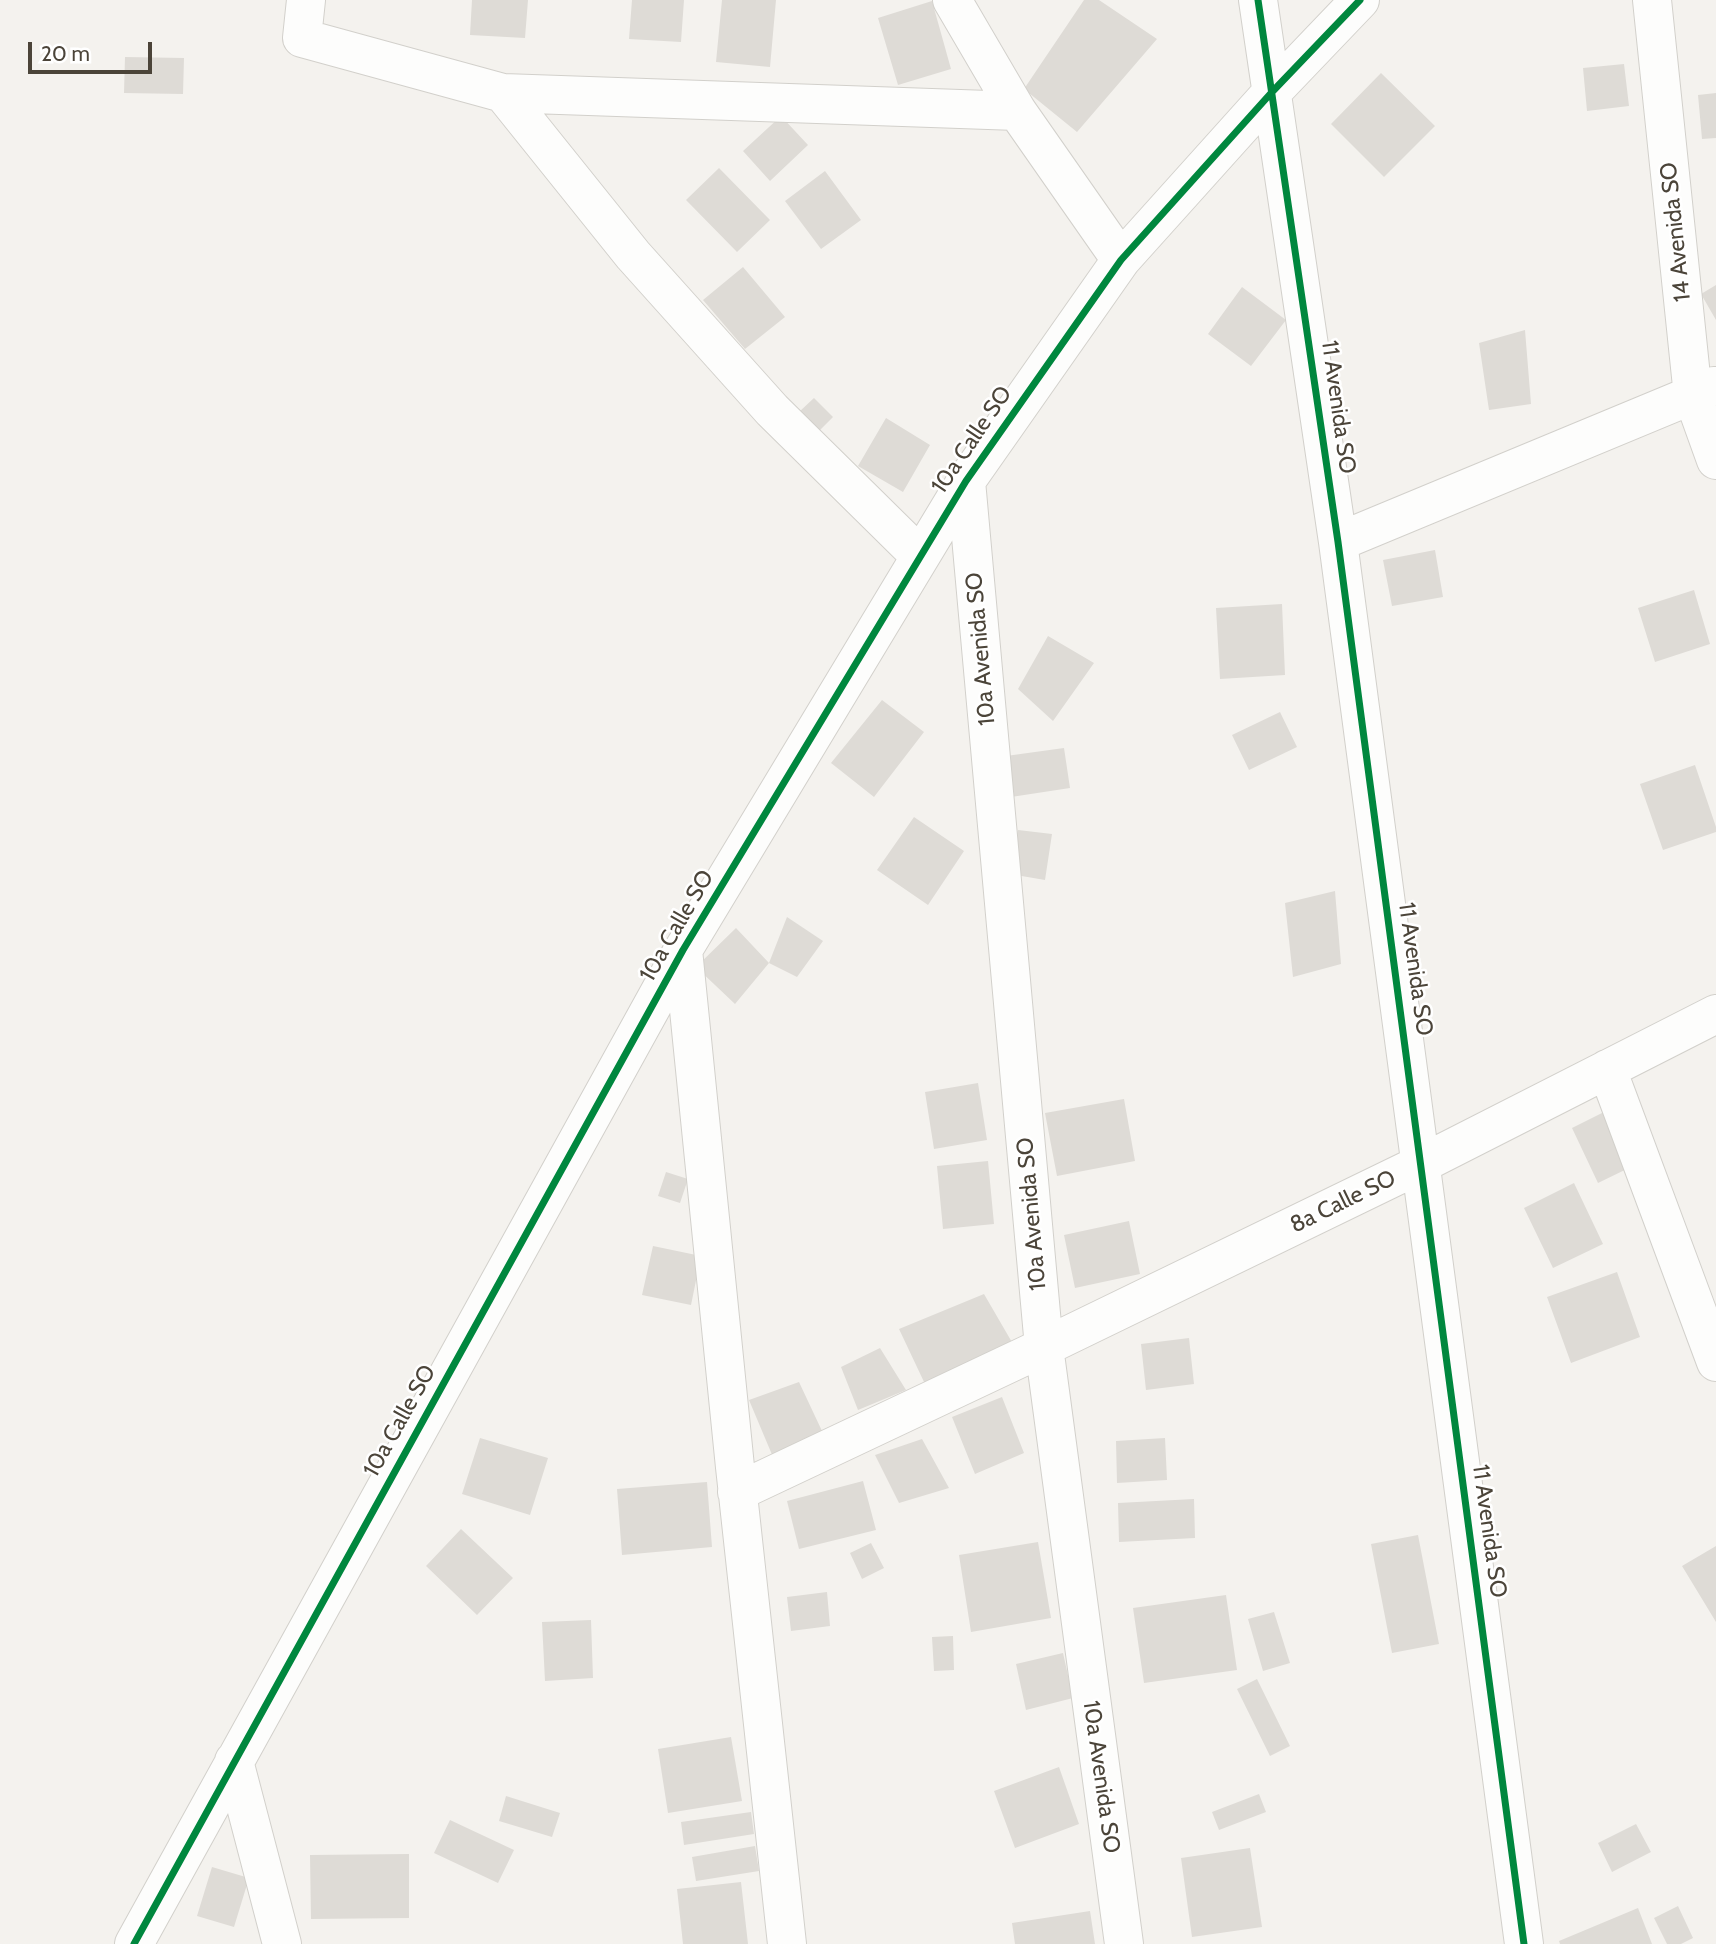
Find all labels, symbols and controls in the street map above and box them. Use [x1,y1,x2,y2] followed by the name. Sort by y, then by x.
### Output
[32,28,156,72] scale bar
[41,41,90,66] text: 20 m
[1655,161,1697,303] street label: 14 Avenida SO
[1315,339,1361,475] street label: 11 Avenida SO
[926,381,1018,499] street label: 10a Calle SO
[961,571,1001,727] street label: 10a Avenida SO
[634,865,720,987] street label: 10a Calle SO
[1392,901,1438,1037] street label: 11 Avenida SO
[1012,1136,1052,1292] street label: 10a Avenida SO
[1286,1165,1400,1239] street label: 8a Calle SO
[358,1360,442,1482] street label: 10a Calle SO
[1466,1463,1512,1599] street label: 11 Avenida SO
[1077,1699,1125,1855] street label: 10a Avenida SO

